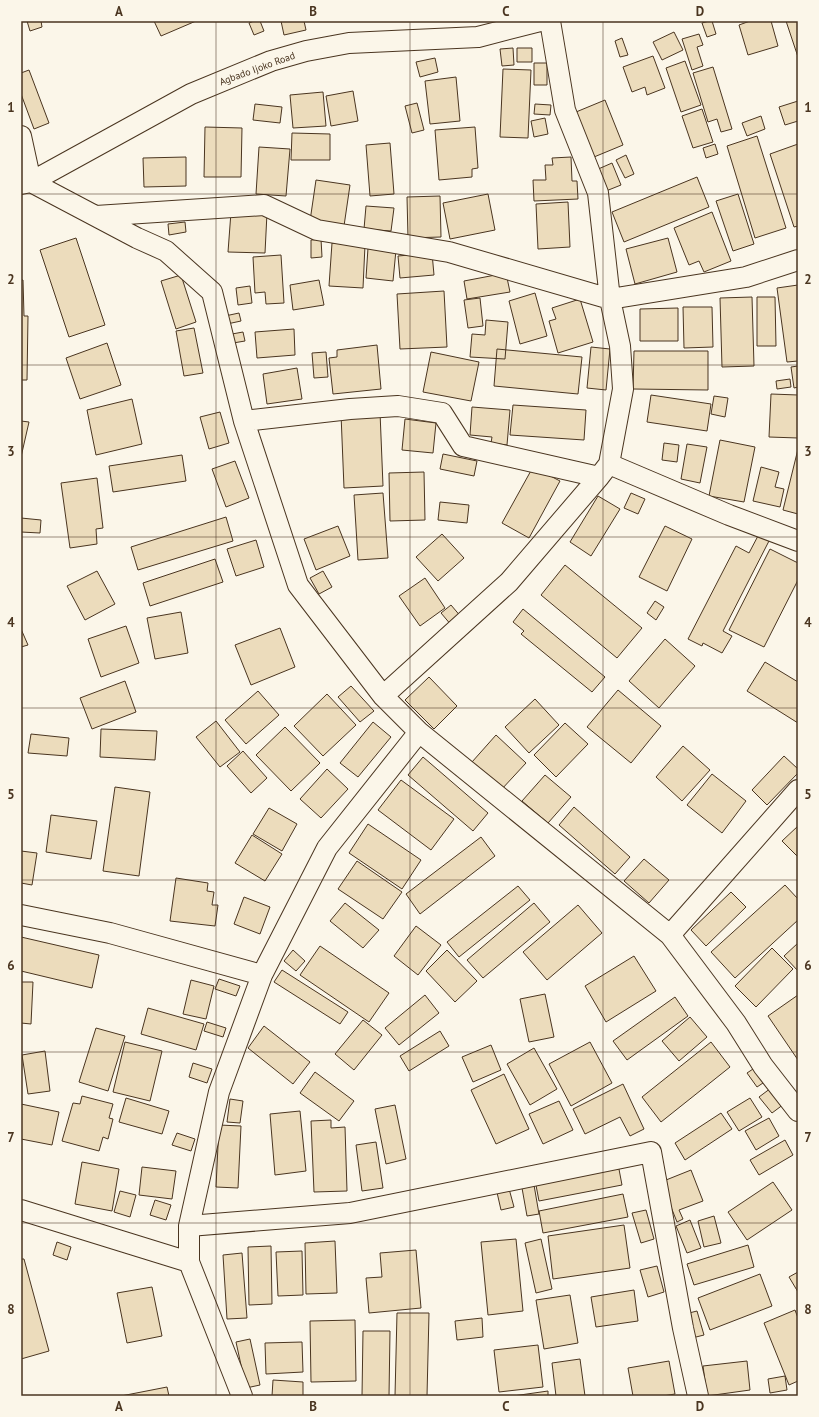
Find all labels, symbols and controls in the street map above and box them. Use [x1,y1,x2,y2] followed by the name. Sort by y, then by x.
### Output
[115,3,123,20] text: A
[309,3,317,20] text: B
[502,3,510,20] text: C
[696,3,704,20] text: D
[218,49,297,88] street label: Agbado Ijoko Road
[7,99,15,116] text: 1
[804,99,812,116] text: 1
[7,271,15,288] text: 2
[804,271,812,288] text: 2
[7,443,15,460] text: 3
[804,443,812,460] text: 3
[7,614,15,631] text: 4
[804,614,812,631] text: 4
[7,786,15,803] text: 5
[804,786,812,803] text: 5
[7,957,15,974] text: 6
[804,957,812,974] text: 6
[7,1129,15,1146] text: 7
[804,1129,812,1146] text: 7
[7,1301,15,1318] text: 8
[804,1301,812,1318] text: 8
[115,1398,123,1415] text: A
[309,1398,317,1415] text: B
[502,1398,510,1415] text: C
[696,1398,704,1415] text: D

